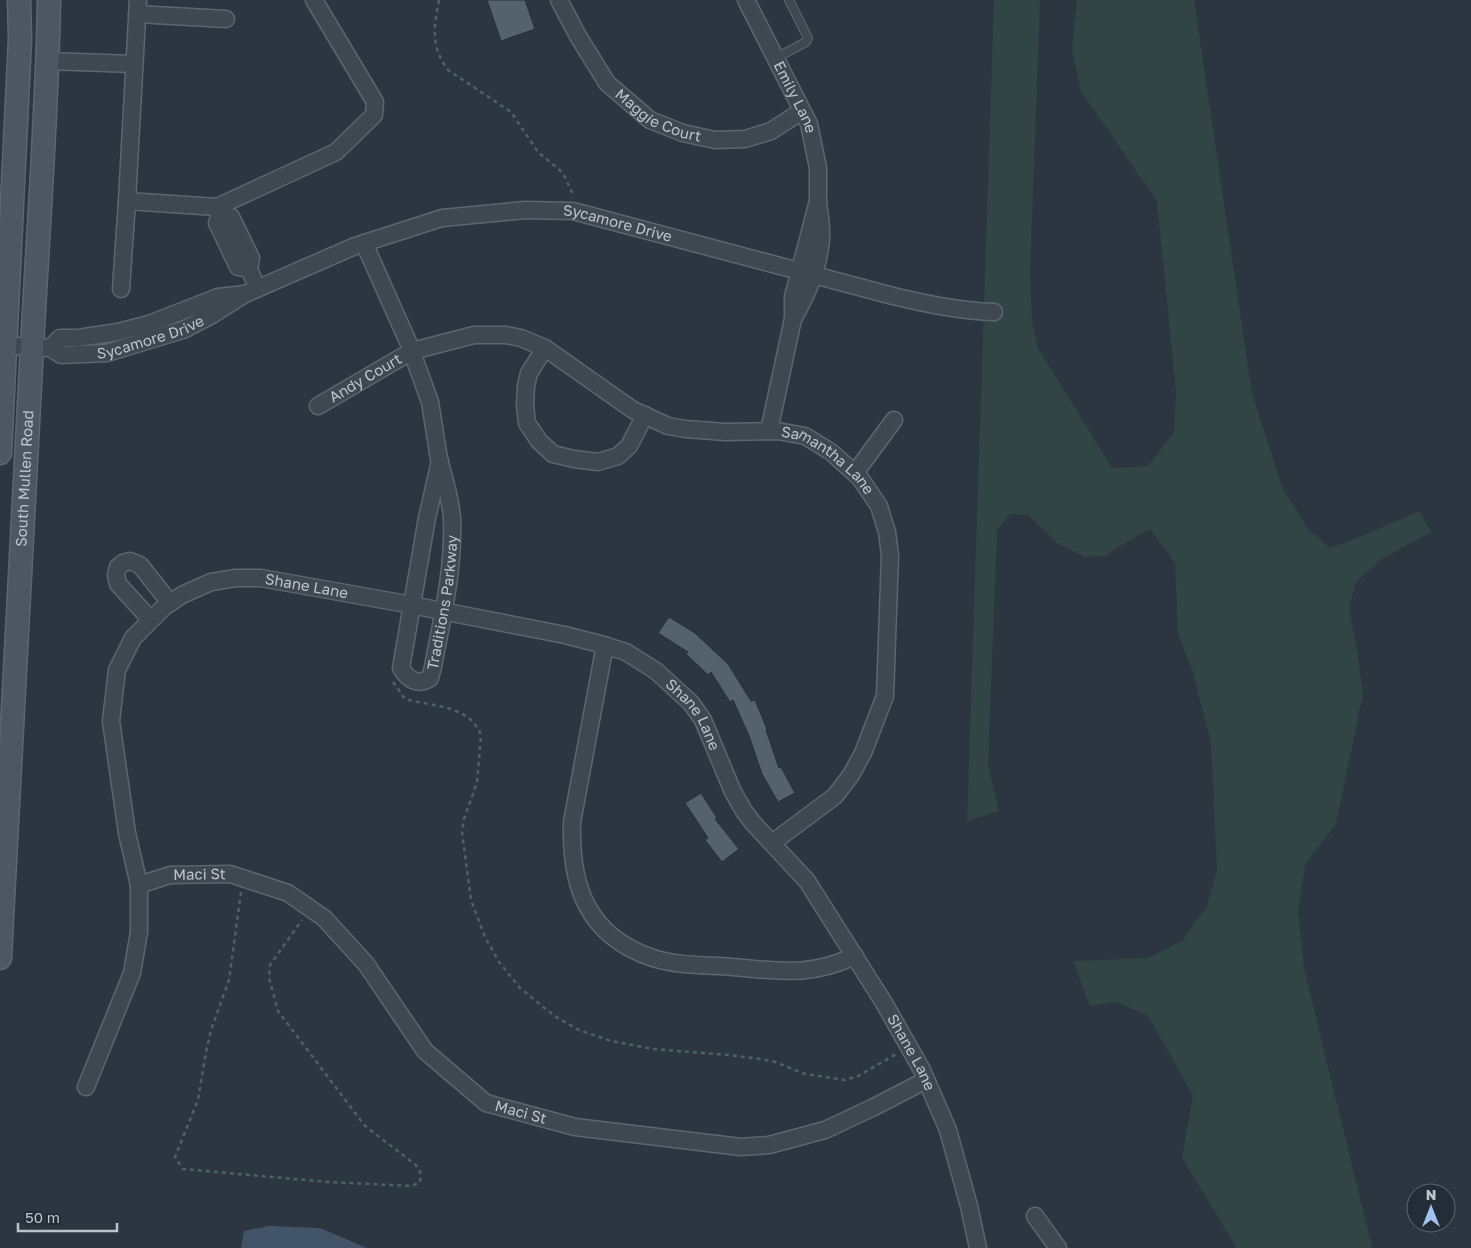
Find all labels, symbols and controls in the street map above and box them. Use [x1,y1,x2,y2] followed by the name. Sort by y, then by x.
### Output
[771,58,821,135] street label: Emily Lane
[612,84,703,145] street label: Maggie Court
[563,201,675,245] street label: Sycamore Drive
[96,311,207,361] street label: Sycamore Drive
[325,349,405,406] street label: Andy Court
[11,410,37,547] street label: South Mullen Road
[780,422,879,498] street label: Samantha Lane
[423,534,460,671] street label: Traditions Parkway
[264,569,350,601] street label: Shane Lane
[662,674,725,753] street label: Shane Lane
[173,864,226,883] street label: Maci St
[884,1011,940,1093] street label: Shane Lane
[493,1096,549,1127] street label: Maci St
[1406,1183,1456,1233] north arrow
[1426,1186,1436,1203] text: N
[18,1200,116,1232] scale bar
[25,1208,60,1226] text: 50 m

